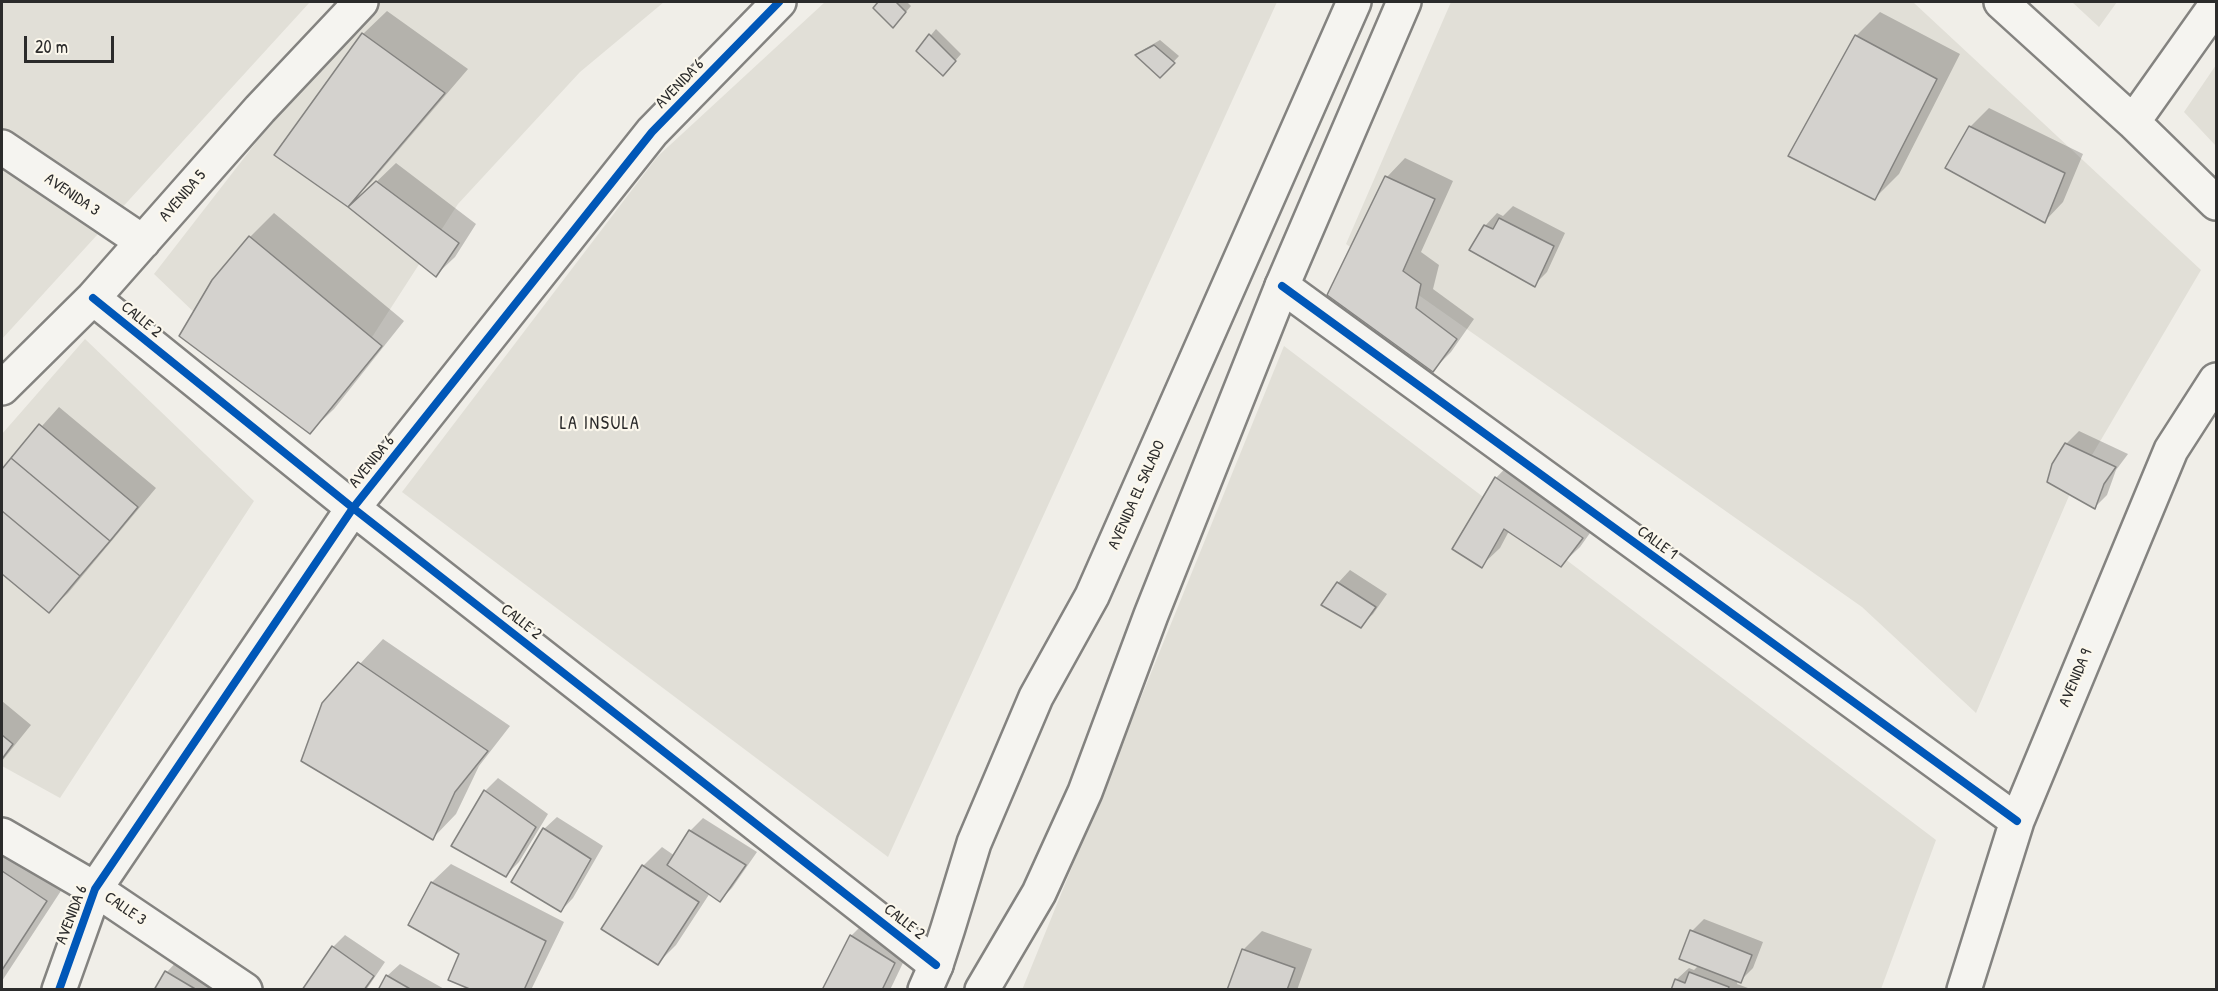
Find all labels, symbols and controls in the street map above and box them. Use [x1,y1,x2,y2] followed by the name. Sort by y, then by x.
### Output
[27,24,117,62] scale bar
[35,34,68,59] text: 20 m
[652,55,708,113] street label: AVENIDA 6
[155,166,211,226] street label: AVENIDA 5
[41,170,103,220] street label: AVENIDA 3
[117,298,165,342] street label: CALLE 2
[560,413,640,435] district label: LA INSULA
[345,432,399,492] street label: AVENIDA 6
[1104,437,1170,553] street label: AVENIDA EL SALADO
[1633,522,1681,564] street label: CALLE 1
[497,600,545,644] street label: CALLE 2
[2055,646,2097,710] street label: AVENIDA 9
[52,883,92,947] street label: AVENIDA 6
[100,888,150,930] street label: CALLE 3
[880,900,928,944] street label: CALLE 2

